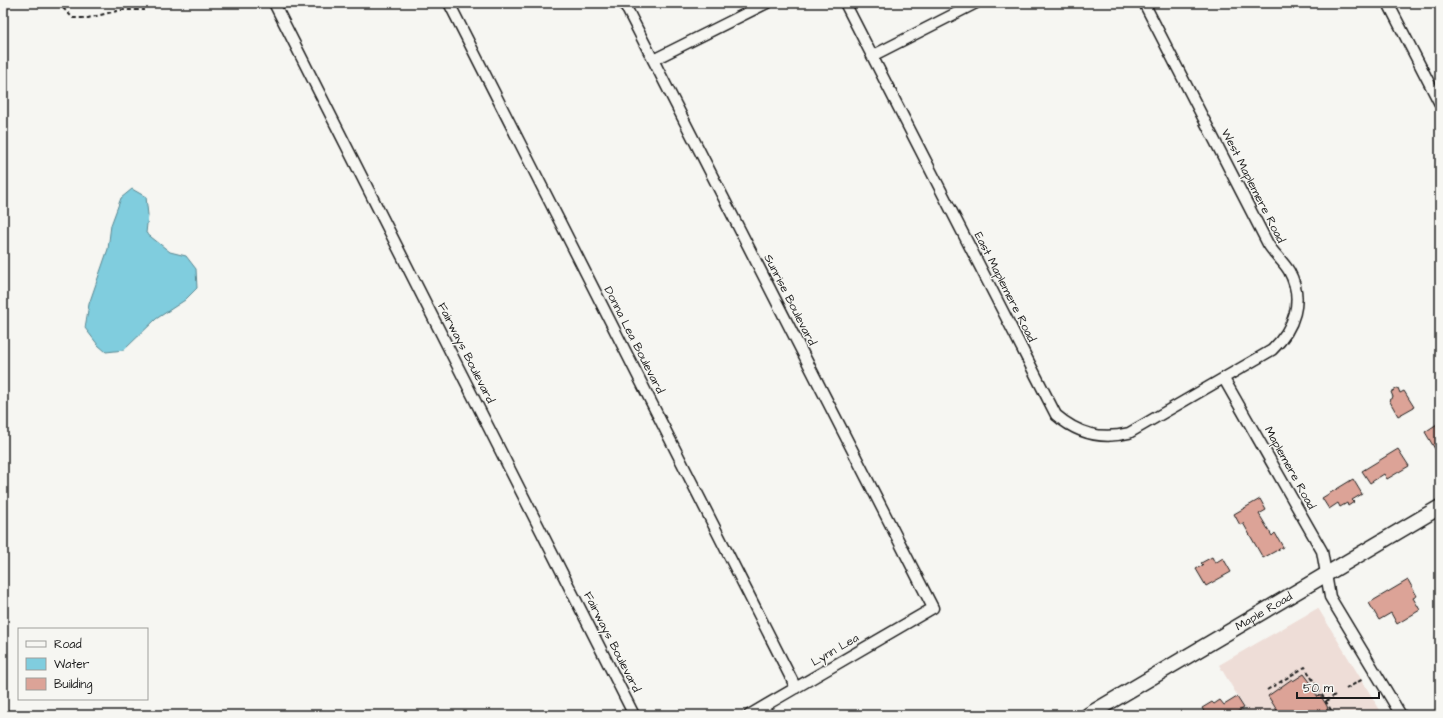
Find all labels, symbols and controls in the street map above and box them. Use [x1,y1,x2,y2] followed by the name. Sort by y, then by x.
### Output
[1217,126,1289,246] street label: West Maplemere Road
[970,229,1040,345] street label: East Maplemere Road
[760,251,820,349] street label: Sunrise Boulevard
[600,284,668,396] street label: Donna Lea Boulevard
[432,300,499,407] street label: Fairways Boulevard
[1260,423,1320,513] street label: Maplemere Road
[1232,588,1295,635] street label: Maple Road
[578,589,645,696] street label: Fairways Boulevard
[18,628,148,700] legend
[808,629,863,671] street label: Lynn Lea
[54,636,82,653] text: Road
[54,656,90,673] text: Water
[1297,674,1379,700] scale bar
[54,676,92,694] text: Building
[1303,680,1334,697] text: 50 m

